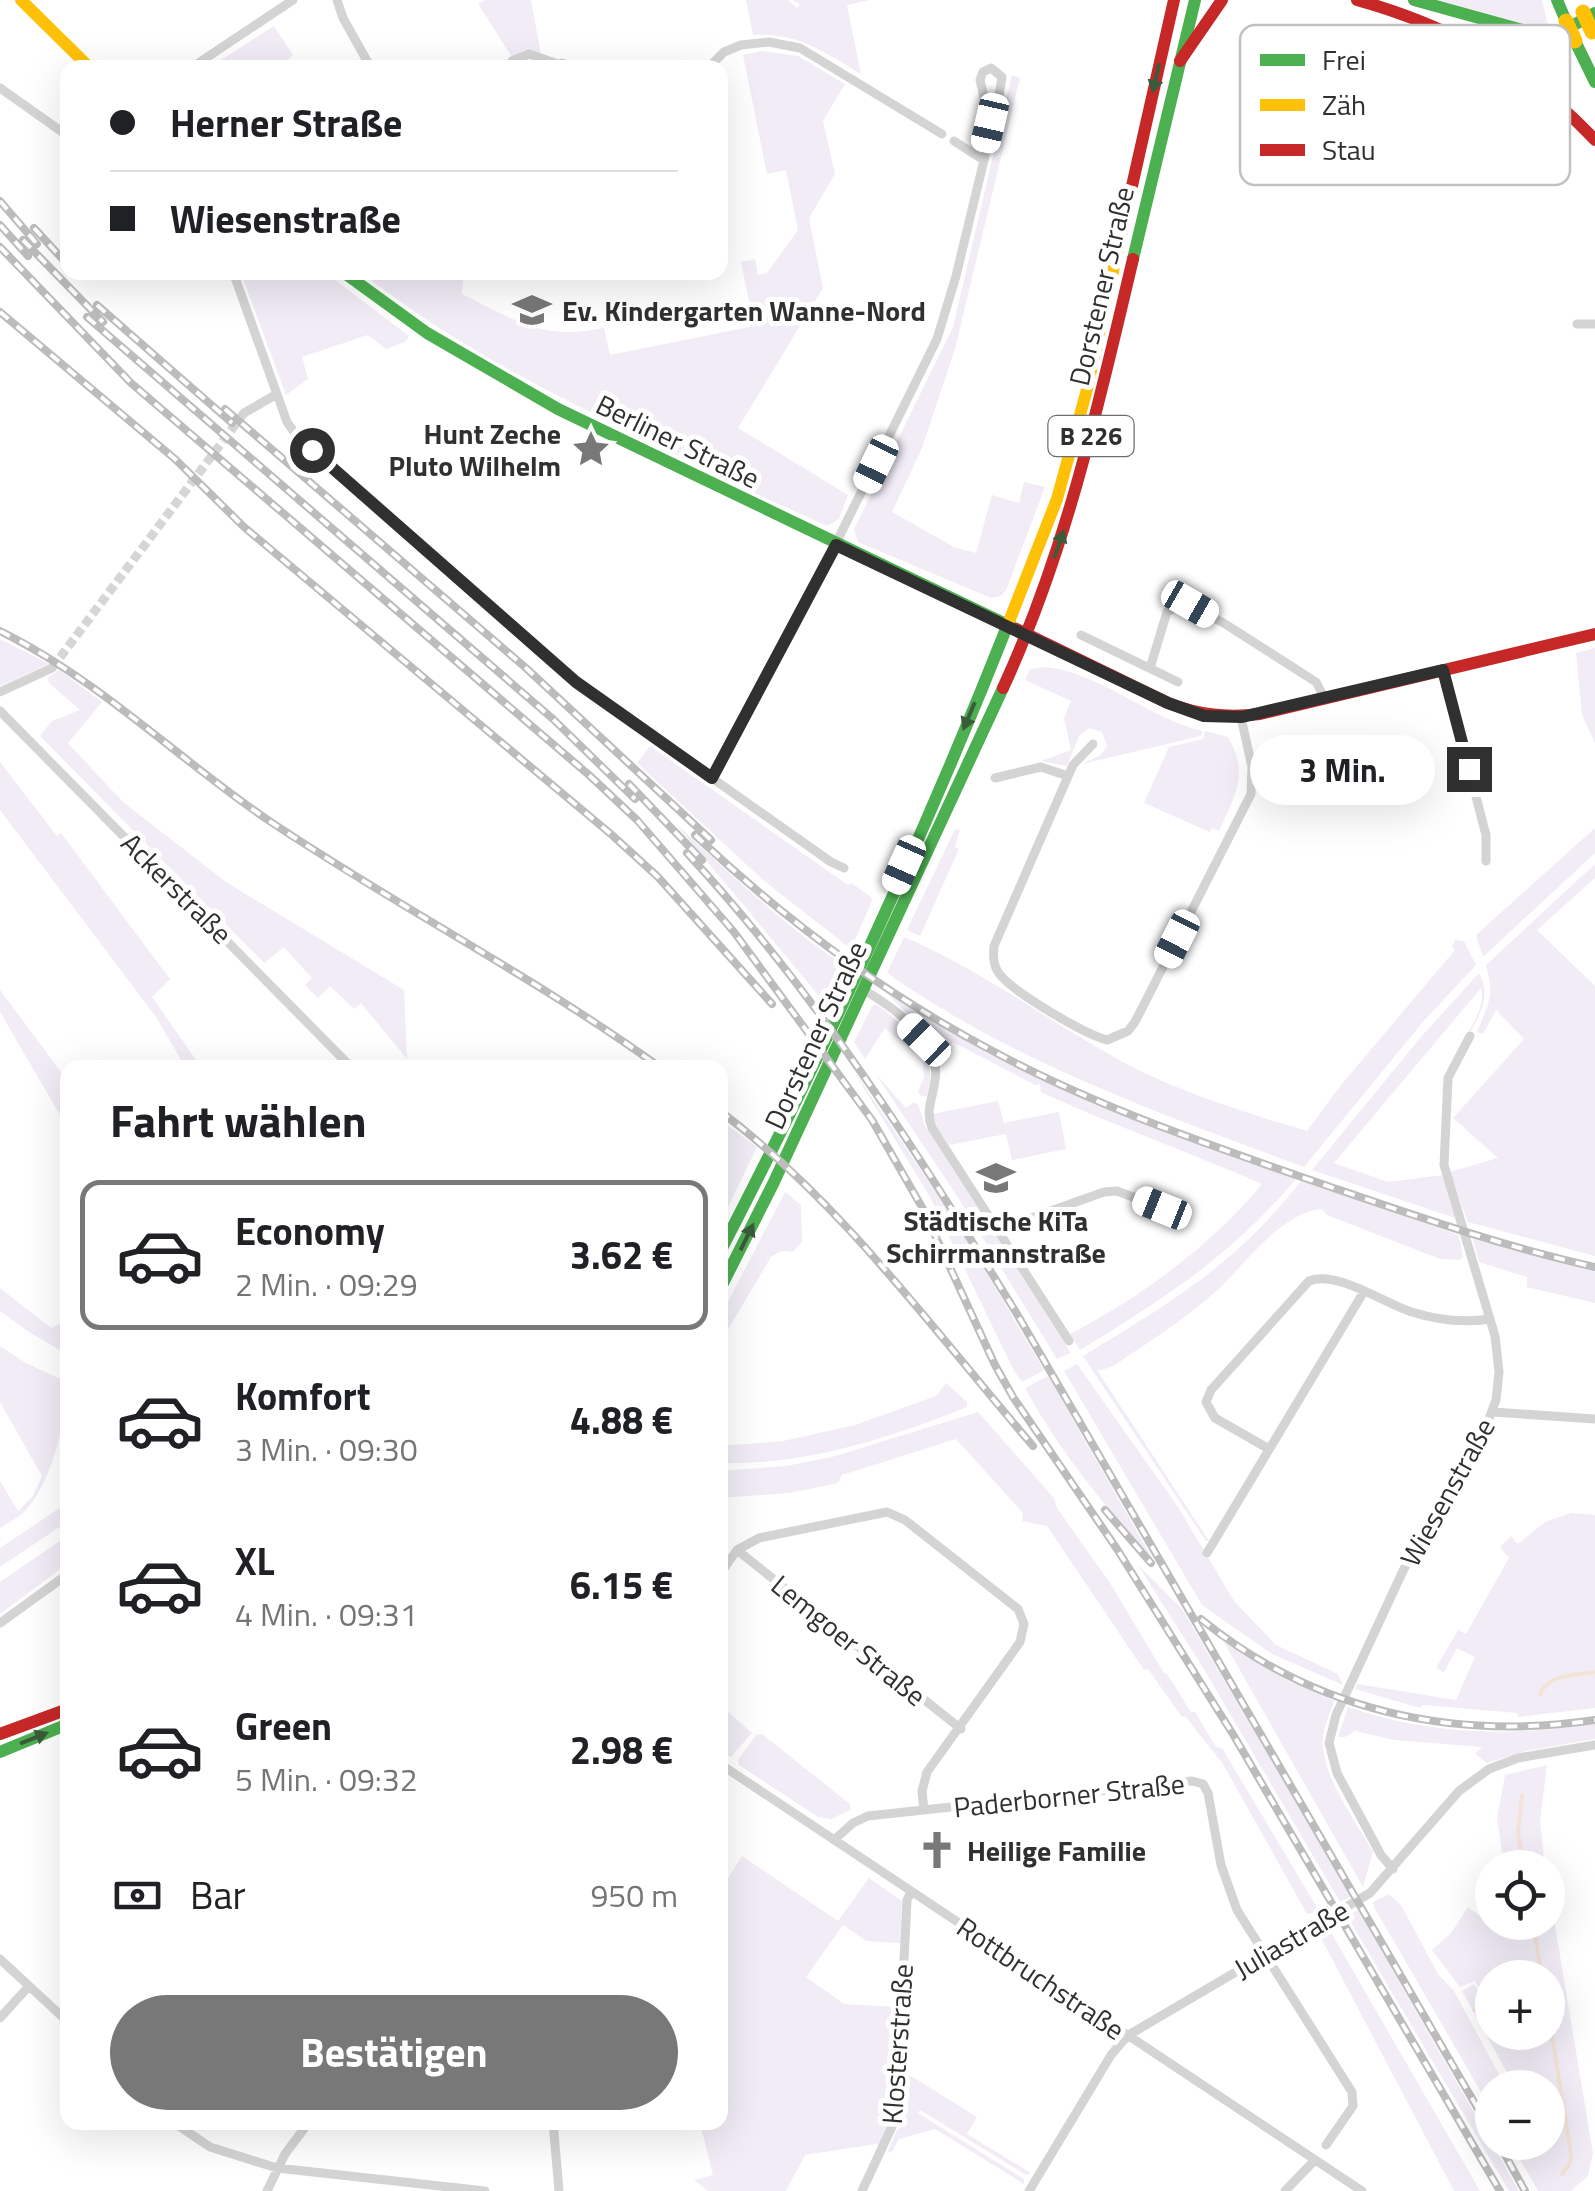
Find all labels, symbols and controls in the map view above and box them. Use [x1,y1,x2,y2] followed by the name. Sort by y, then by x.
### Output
[1240,25,1570,185] legend
[1322,38,1366,81] text: Frei
[1148,63,1163,94] one-way arrow
[1322,83,1366,126] text: Zäh
[969,90,1011,156] car
[170,94,402,152] text: Herner Straße
[1322,128,1376,171] text: Stau
[1057,182,1145,390] street label: Dorstener Straße
[170,190,401,248] text: Wiesenstraße
[511,289,553,331] school or university icon: Ev. Kindergarten Wanne-Nord
[562,289,926,332] place label: Ev. Kindergarten Wanne-Nord
[589,383,767,499] street label: Berliner Straße
[389,412,561,487] place label: Hunt Zeche Pluto Wilhelm
[1048,416,1134,456] road number: B 226
[290,428,335,473] route start
[570,428,612,470] place icon: Hunt Zeche Pluto Wilhelm
[849,430,903,498] car
[1053,528,1068,558] one-way arrow
[1157,576,1223,632] car
[961,701,977,731] one-way arrow
[1249,734,1434,804] callout: 3 Min.
[1299,746,1386,794] text: 3 Min.
[1447,747,1492,792] route end
[111,822,243,954] street label: Ackerstraße
[878,831,930,899] car
[1150,905,1204,973] car
[753,934,877,1136] street label: Dorstener Straße
[892,1008,956,1072] car
[110,1086,367,1154] text: Fahrt wählen
[975,1157,1017,1199] school or university icon: Städtische KiTa Schirrmannstraße
[1129,1183,1195,1233] car
[886,1199,1106,1274] place label: Städtische KiTa Schirrmannstraße
[235,1202,385,1260] text: Economy
[115,1210,205,1300] icon: car
[739,1222,756,1251] one-way arrow
[570,1226,673,1284] text: 3.62 €
[235,1260,418,1308] text: 2 Min. · 09:29
[235,1367,371,1425] text: Komfort
[115,1375,205,1465] icon: car
[570,1391,673,1449] text: 4.88 €
[1388,1410,1506,1574] street label: Wiesenstraße
[235,1425,418,1473] text: 3 Min. · 09:30
[235,1532,275,1590] text: XL
[115,1540,205,1630] icon: car
[570,1556,673,1614] text: 6.15 €
[762,1564,936,1716] street label: Lemgoer Straße
[235,1590,418,1638] text: 4 Min. · 09:31
[235,1697,332,1755] text: Green
[115,1705,205,1795] icon: car
[570,1721,673,1779] text: 2.98 €
[19,1730,49,1746] one-way arrow
[235,1755,418,1803] text: 5 Min. · 09:32
[951,1761,1187,1829] street label: Paderborner Straße
[916,1829,958,1871] church icon: Heilige Familie
[967,1829,1146,1872] place label: Heilige Familie
[1475,1850,1565,2160] map controls
[1475,1850,1565,1940] button: locate
[190,1866,246,1924] text: Bar
[110,1868,165,1923] icon: cash
[590,1871,678,1919] text: 950 m
[1226,1889,1356,1989] street label: Juliastraße
[948,1906,1134,2050] street label: Rottbruchstraße
[1475,1960,1565,2050] button: +
[870,1962,924,2126] street label: Klosterstraße
[110,1995,678,2110] button: Bestätigen
[1475,2070,1565,2160] button: −

